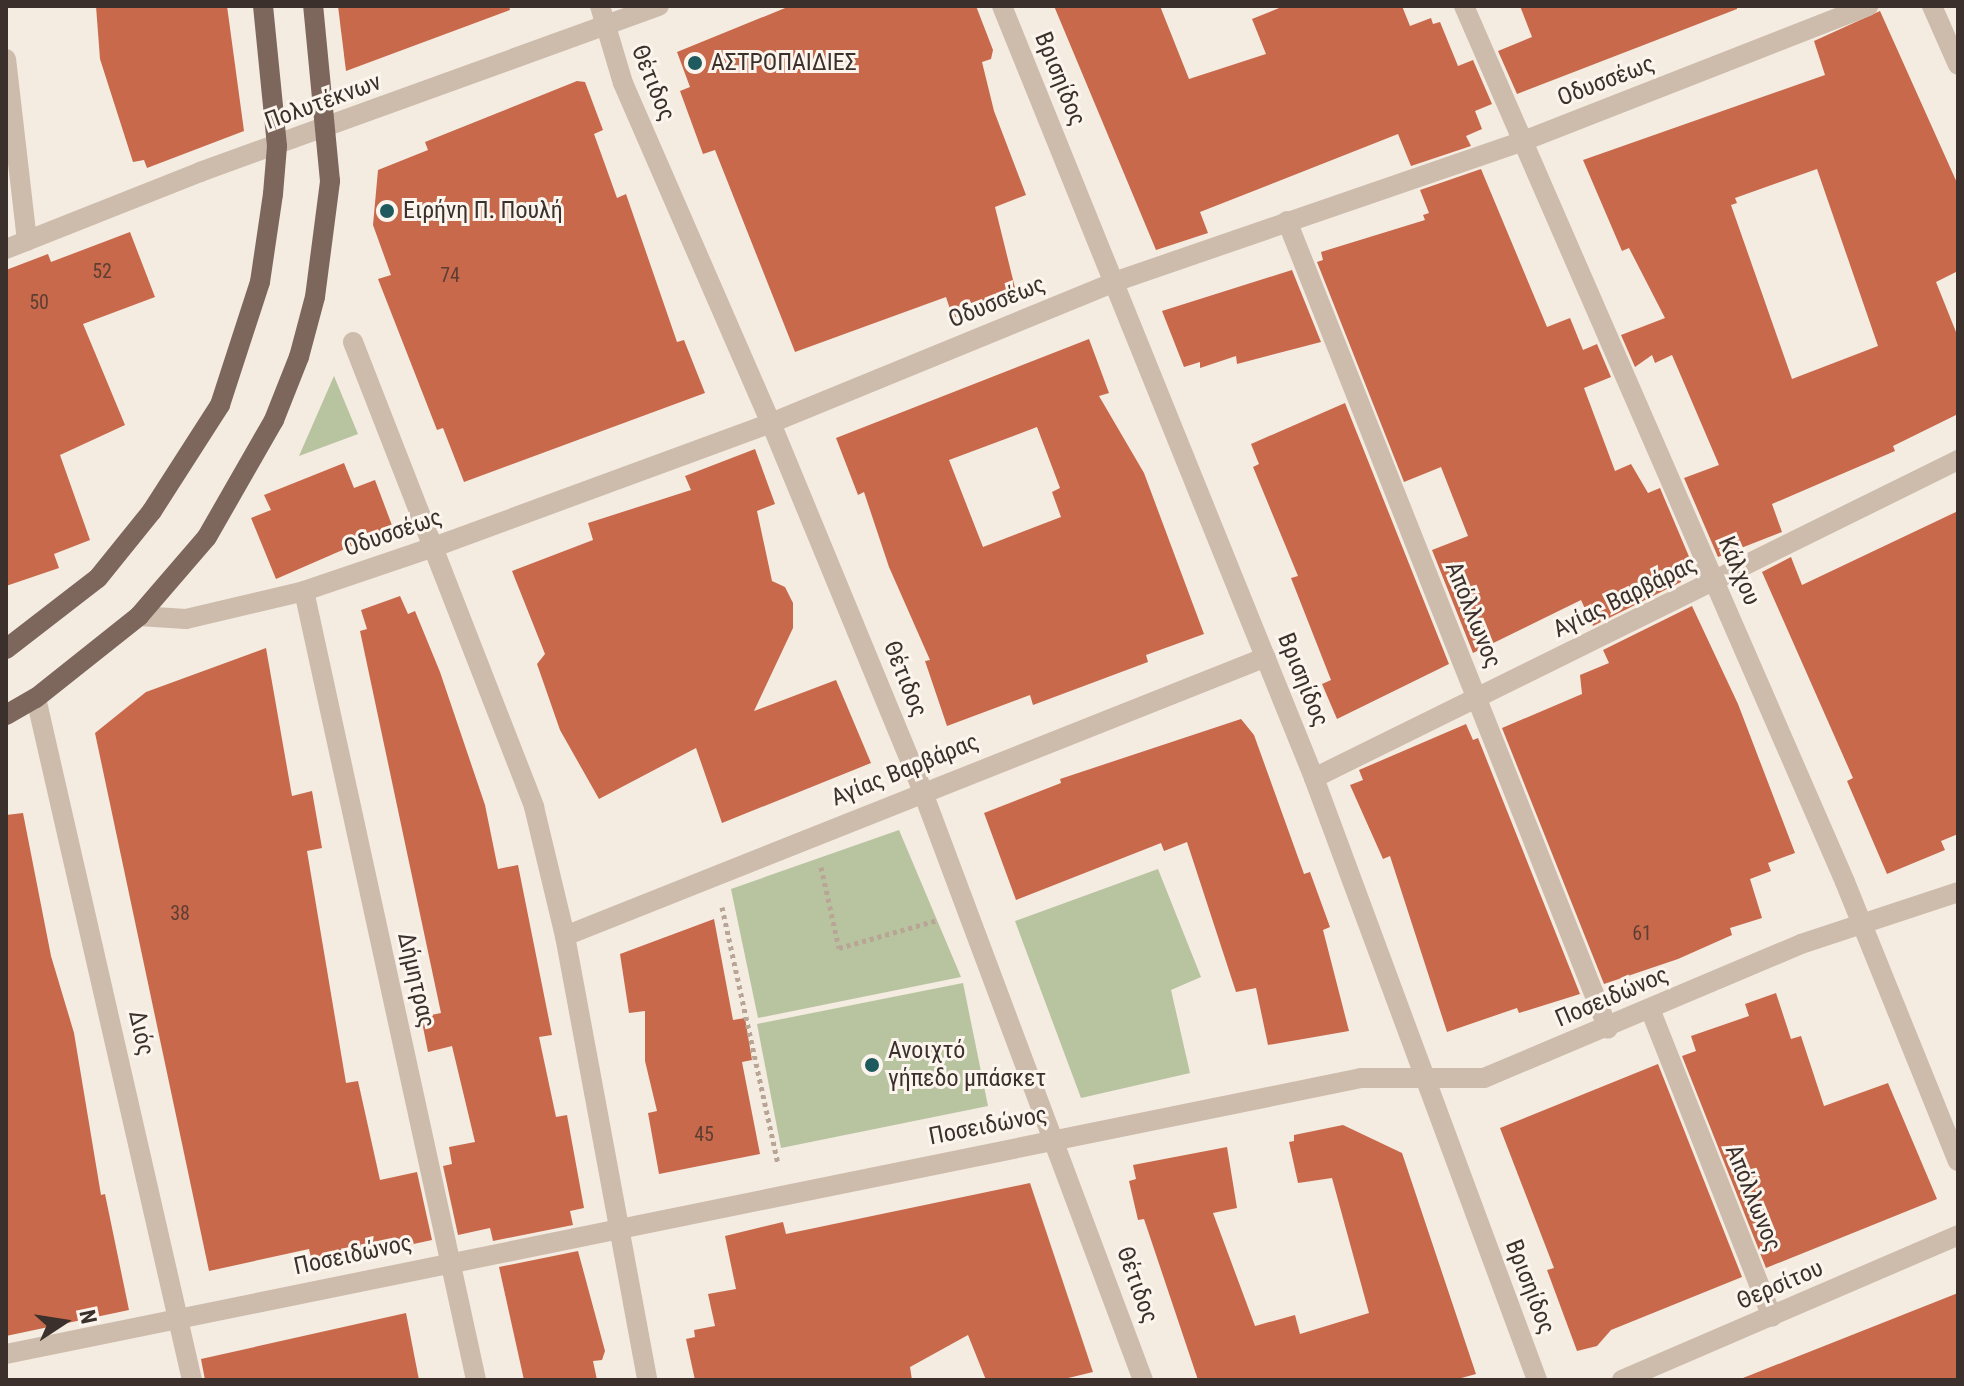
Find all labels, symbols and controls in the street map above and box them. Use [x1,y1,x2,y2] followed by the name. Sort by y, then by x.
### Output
[1028,28,1092,130] street label: Βρισηίδος
[625,41,681,125] street label: Θέτιδος
[711,49,857,77] place label: ΑΣΤΡΟΠΑΙΔΙΕΣ
[1553,49,1659,113] street label: Οδυσσέως
[686,54,704,72] marker: ΑΣΤΡΟΠΑΙΔΙΕΣ
[261,68,385,136] street label: Πολυτέκνων
[403,197,563,225] place label: Ειρήνη Π. Πουλή
[378,202,396,220] marker: Ειρήνη Π. Πουλή
[92,259,112,283] house number: 52
[440,263,460,287] house number: 74
[945,270,1049,334] street label: Οδυσσέως
[29,290,49,314] house number: 50
[340,503,446,563] street label: Οδυσσέως
[1712,532,1766,610] street label: Κάλχου
[1548,550,1702,644] street label: Αγίας Βαρβάρας
[1439,558,1507,672] street label: Απόλλωνος
[1271,629,1335,731] street label: Βρισηίδος
[877,637,933,721] street label: Θέτιδος
[827,727,983,813] street label: Αγίας Βαρβάρας
[170,901,190,925] house number: 38
[1632,921,1652,945] house number: 61
[391,930,441,1030] street label: Δήμητρας
[1551,960,1673,1034] street label: Ποσειδώνος
[122,1008,160,1058] street label: Διός
[888,1037,1046,1093] place label: Ανοιχτό γήπεδο μπάσκετ
[863,1056,881,1074] marker: Ανοιχτό γήπεδο μπάσκετ
[926,1100,1050,1152] street label: Ποσειδώνος
[694,1122,714,1146] house number: 45
[1719,1141,1787,1255] street label: Απόλλωνος
[291,1228,415,1282] street label: Ποσειδώνος
[1499,1236,1561,1338] street label: Βρισηίδος
[1110,1243,1164,1327] street label: Θέτιδος
[1732,1254,1828,1316] street label: Θερσίτου
[24,1282,104,1362] north arrow
[74,1308,102,1326] text: N

